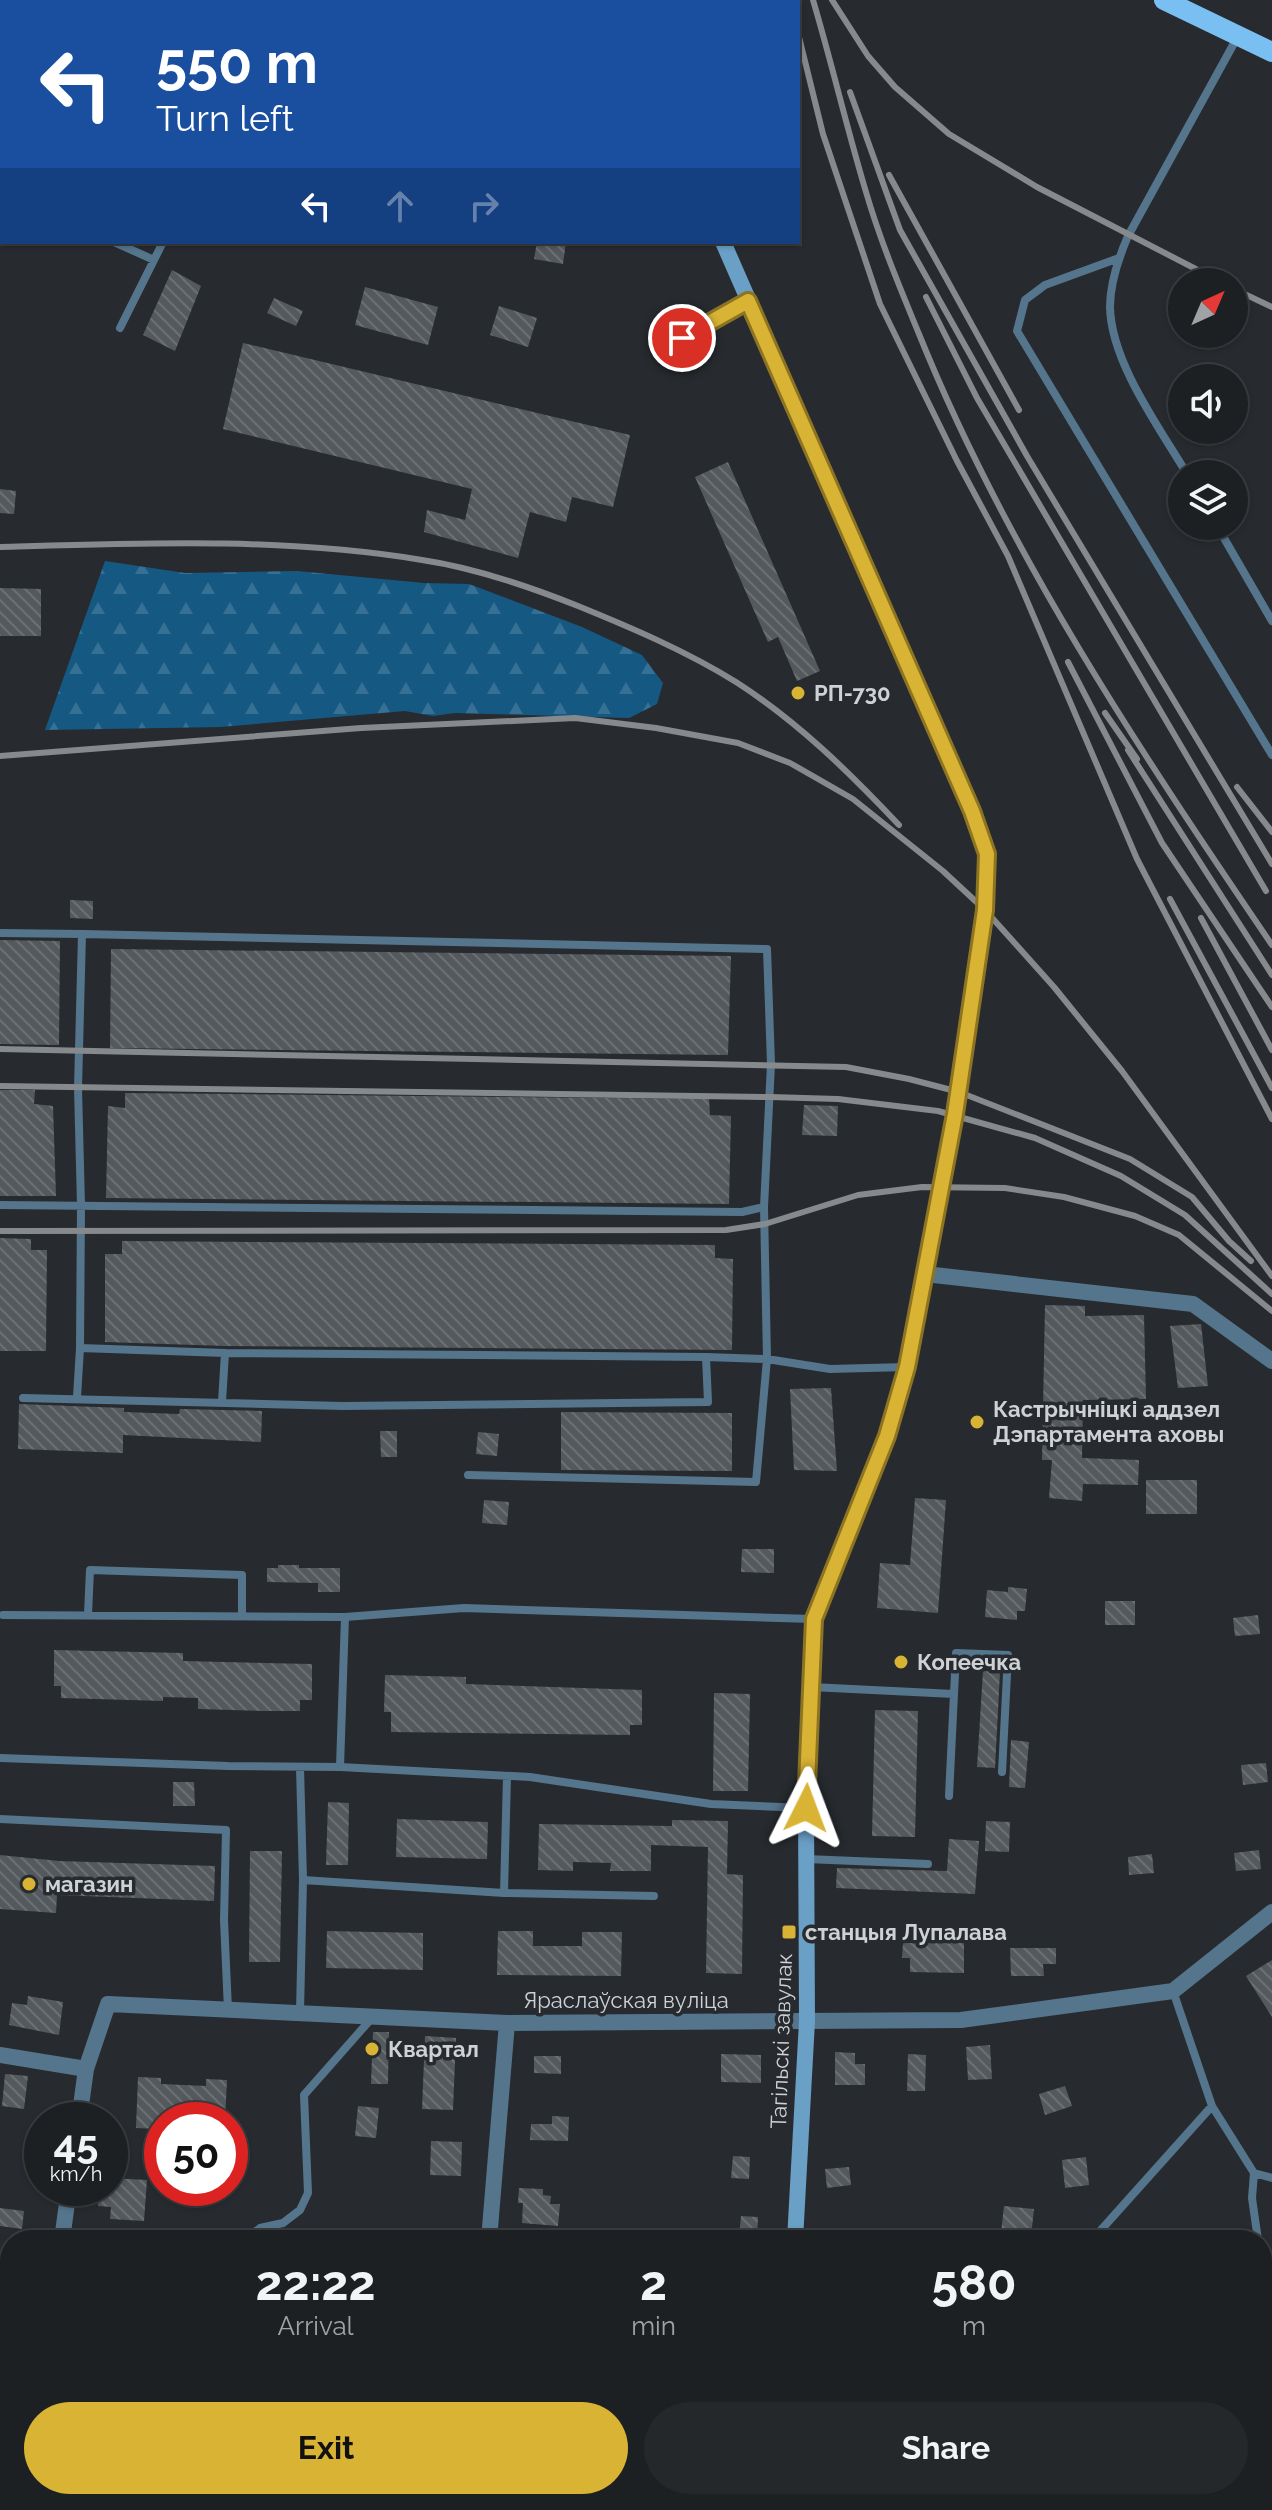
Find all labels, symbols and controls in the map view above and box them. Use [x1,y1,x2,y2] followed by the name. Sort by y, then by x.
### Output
[156,30,318,96] text: 550 m
[24,32,128,136] icon: left
[156,97,294,139] text: Turn left
[294,184,338,228] icon: left
[378,184,422,228] icon: ahead
[462,184,506,228] icon: right
[1168,268,1248,348] north arrow
[1168,268,1248,540] map controls
[648,304,716,372] pin
[660,316,704,360] icon: arrive
[1168,364,1248,444] button: sound
[1168,460,1248,540] button: layers
[814,680,891,706] place label: РП-730
[789,684,807,702] marker: РП-730
[993,1396,1224,1447] place label: Кастрычніцкі аддзел Дэпартамента аховы
[968,1413,986,1431] marker: Кастрычніцкі аддзел Дэпартамента аховы
[917,1649,1021,1675] place label: Копеечка
[892,1653,910,1671] marker: Копеечка
[764,1766,848,1850] position arrow
[45,1871,133,1897] place label: магазин
[20,1875,38,1893] marker: магазин
[805,1919,1007,1945] place label: станцыя Лупалава
[780,1923,798,1941] marker: станцыя Лупалава
[765,1953,797,2129] street label: Тагільскі завулак
[523,1987,729,2013] street label: Яраслаўская вуліца
[388,2036,479,2062] place label: Квартал
[363,2040,381,2058] marker: Квартал
[144,2102,248,2206] speed limit sign: 50
[53,2120,98,2167] text: 45
[50,2162,102,2186] text: km/h
[256,2255,376,2311] text: 22:22
[640,2255,667,2311] text: 2
[931,2255,1016,2311] text: 580
[277,2311,354,2341] text: Arrival
[631,2311,676,2341] text: min
[962,2311,986,2341] text: m
[24,2402,628,2494] button: Exit
[644,2402,1248,2494] button: Share

